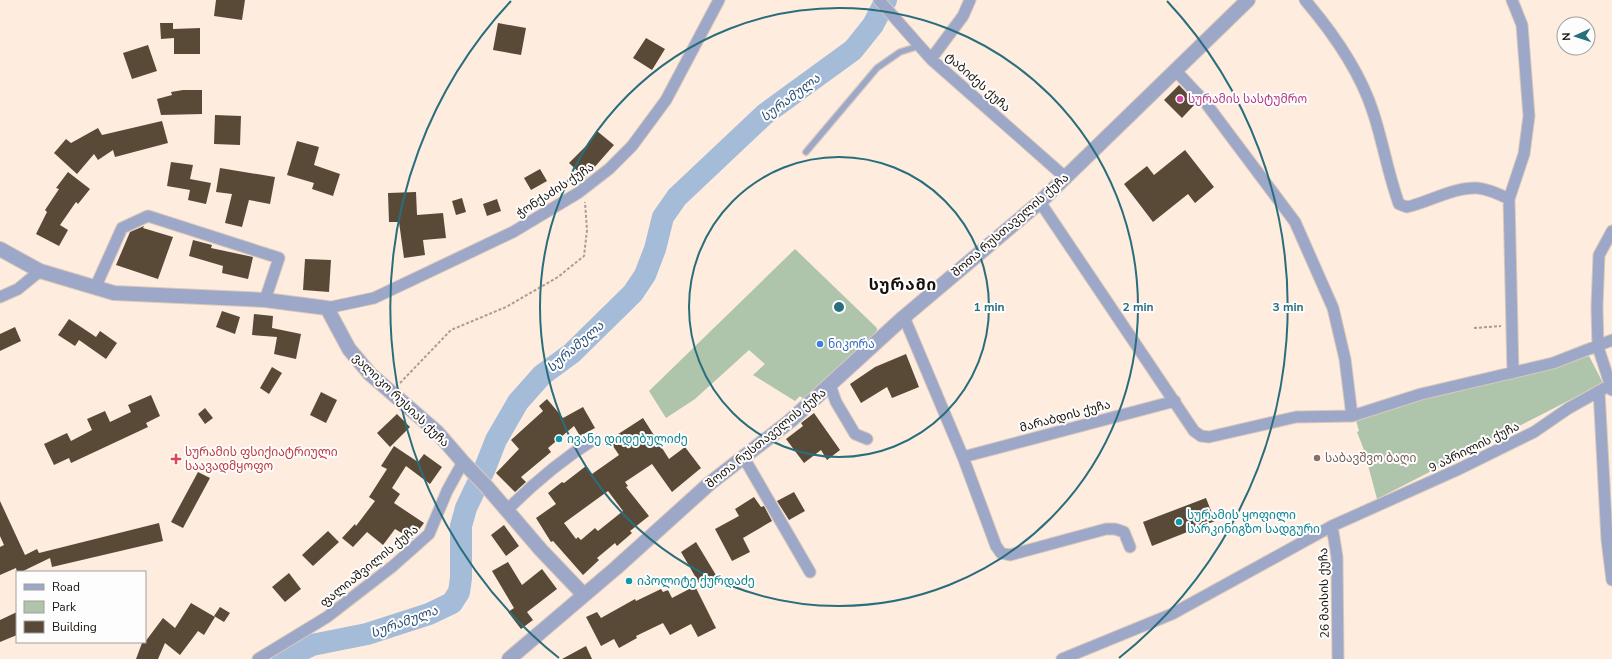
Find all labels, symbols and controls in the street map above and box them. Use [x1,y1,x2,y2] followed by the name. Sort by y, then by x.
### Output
[1556,16,1596,56] north arrow
[1559,32,1574,41] text: N
[942,49,1014,115] street label: ტაბიძეს ქუჩა
[757,69,825,126] water label: სურამულა
[1188,91,1307,107] place label: სურამის სასტუმრო
[1175,94,1185,104] marker: სურამის სასტუმრო
[513,159,597,221] street label: ჭონქაძის ქუჩა
[948,170,1072,280] street label: შოთა რუსთაველის ქუჩა
[869,274,937,296] district label: სურამი
[973,299,1005,315] text: 1 min
[1122,299,1154,315] text: 2 min
[1272,299,1304,315] text: 3 min
[832,300,846,314] centre of rings
[543,316,609,377] water label: სურამულა
[828,336,875,352] place label: ნიკორა
[815,339,825,349] marker: ნიკორა
[349,350,453,450] street label: ვალიკო რუსიას ქუჩა
[703,384,829,492] street label: შოთა რუსთაველის ქუჩა
[1018,396,1112,436] street label: მარაბდის ქუჩა
[1426,418,1522,476] street label: 9 აპრილის ქუჩა
[567,431,688,447] place label: ივანე დიდებულიძე
[554,434,564,444] marker: ივანე დიდებულიძე
[185,444,338,474] place label: სურამის ფსიქიატრიული საავადმყოფო
[1325,450,1416,466] place label: საბავშვო ბაღი
[170,453,182,465] marker: სურამის ფსიქიატრიული საავადმყოფო
[1312,453,1322,463] marker: საბავშვო ბაღი
[1187,507,1320,537] place label: სურამის ყოფილი სარკინიგზო სადგური
[1174,517,1184,527] marker: სურამის ყოფილი სარკინიგზო სადგური
[316,521,422,611] street label: ფალიაშვილის ქუჩა
[1315,547,1333,639] street label: 26 მაისის ქუჩა
[16,571,146,643] legend
[637,573,755,589] place label: იპოლიტე ქურდაძე
[624,576,634,586] marker: იპოლიტე ქურდაძე
[52,579,80,595] text: Road
[52,599,77,615] text: Park
[368,601,441,642] water label: სურამულა
[52,619,97,635] text: Building

